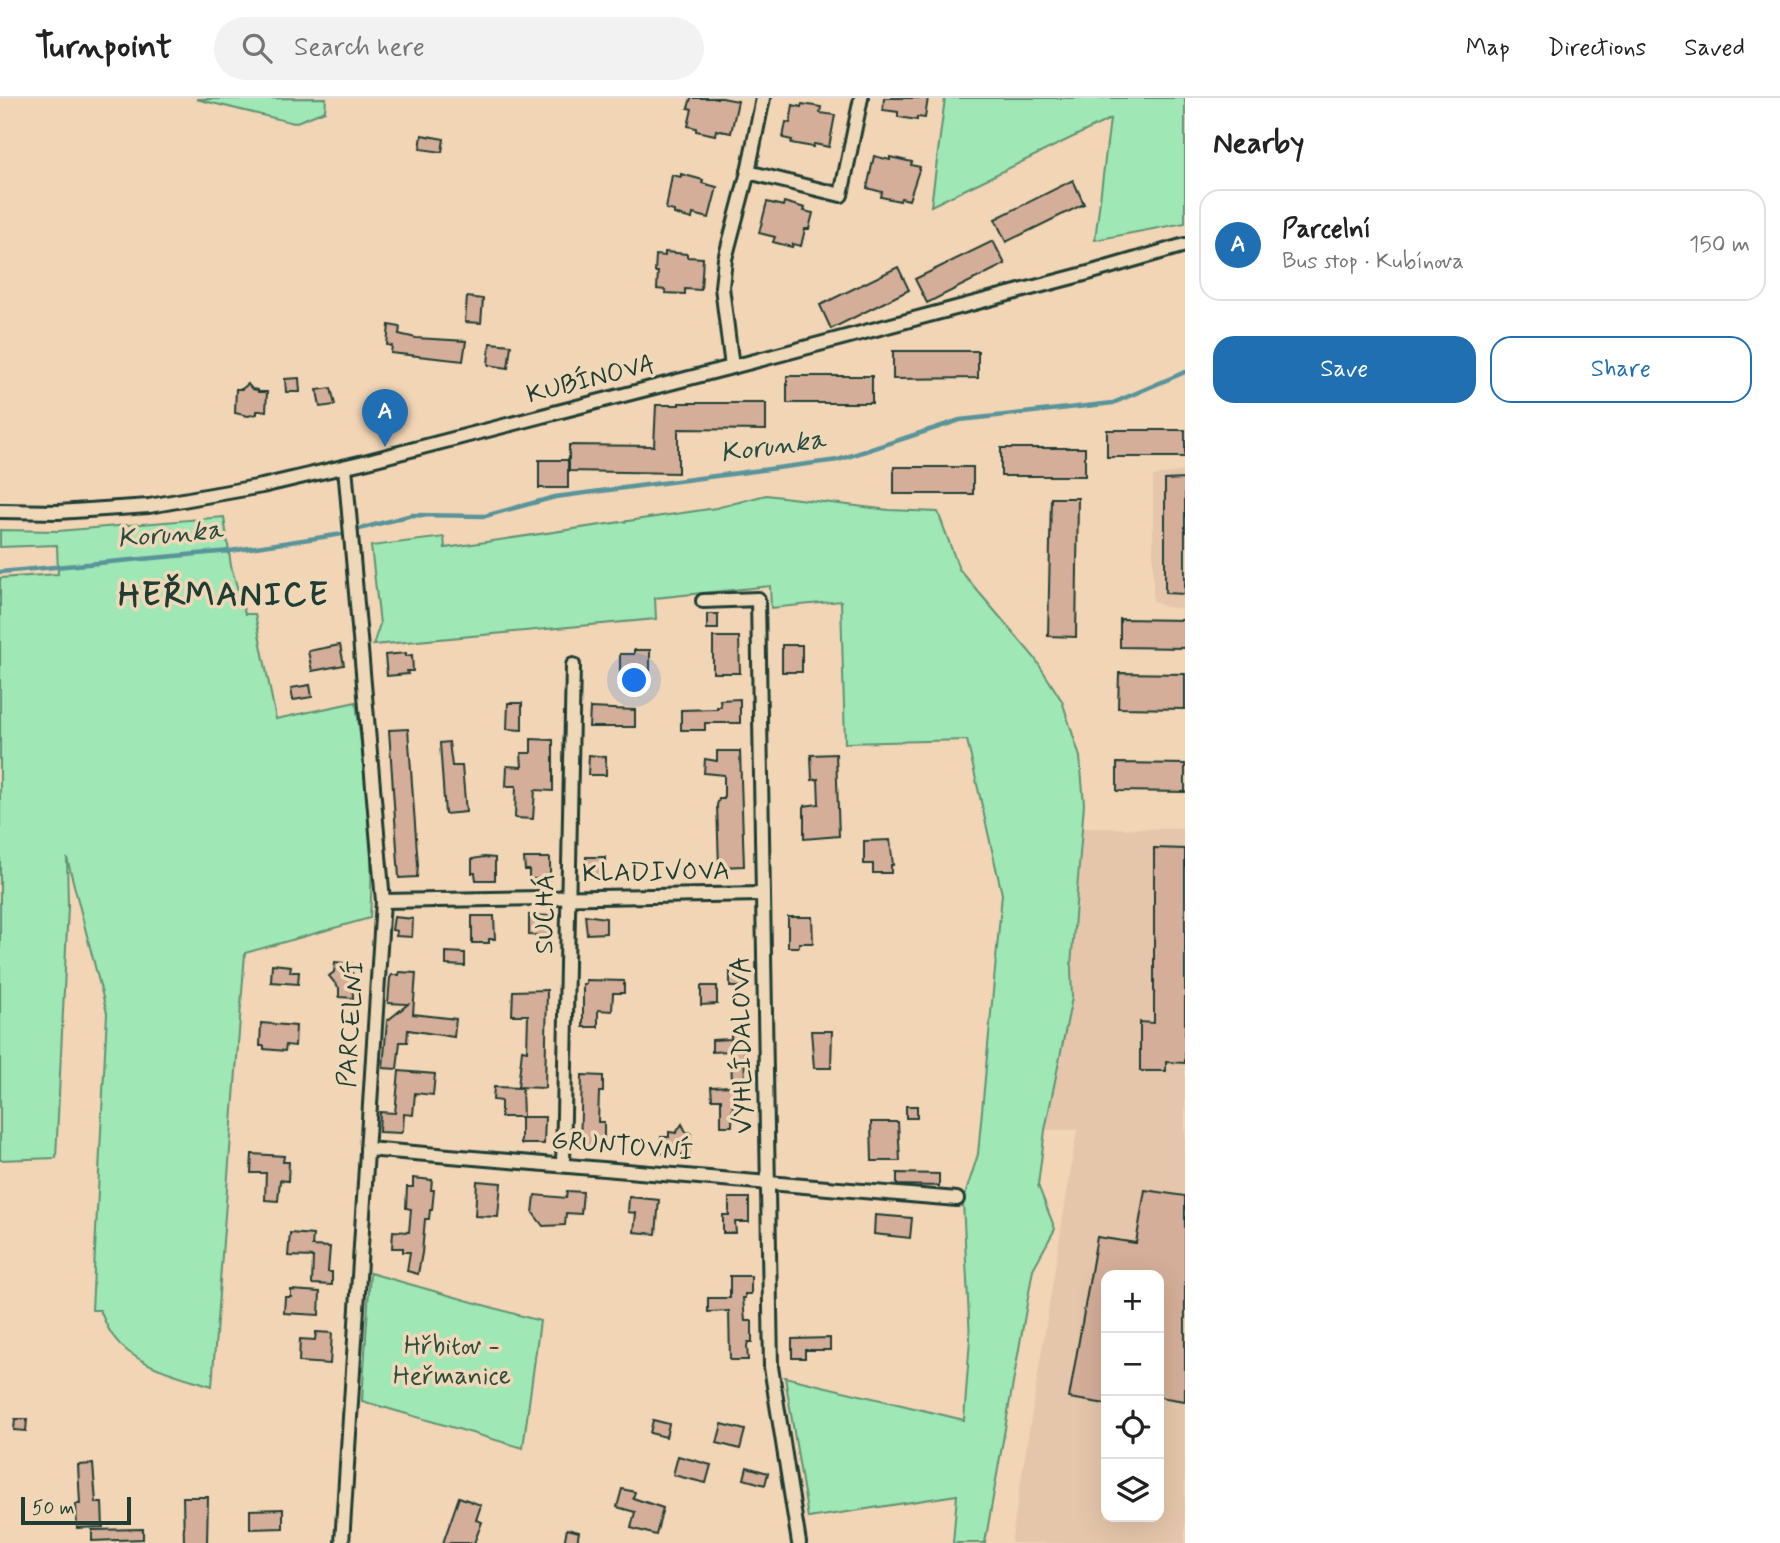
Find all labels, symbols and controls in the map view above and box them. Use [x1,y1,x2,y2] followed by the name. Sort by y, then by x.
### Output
[214,17,704,80] search box
[35,26,172,70] text: Turnpoint
[238,29,276,67] icon: search
[294,31,425,65] text: Search here
[1466,33,1510,64] text: Map
[1548,33,1646,64] text: Directions
[1684,33,1745,64] text: Saved
[1213,124,1304,163] text: Nearby
[1282,213,1371,247] text: Parcelní
[1230,230,1246,260] text: A
[1689,230,1750,260] text: 150 m
[1282,247,1464,277] text: Bus stop · Kubínova
[1213,336,1476,403] button: Save
[1490,336,1752,403] button: Share
[523,347,659,412] street label: KUBÍNOVA
[362,389,408,447] pin: A
[718,421,829,473] water label: Korunka
[116,512,226,558] water label: Korunka
[118,573,330,618] district label: HEŘMANICE
[617,663,651,697] your location
[582,855,730,891] street label: KLADIVOVA
[527,873,564,955] street label: SUCHÁ
[723,956,762,1134] street label: VYHLÍDALOVA
[330,959,373,1089] street label: PARCELNÍ
[550,1123,694,1170] street label: GRUNTOVNÍ
[1101,1270,1164,1522] map controls
[1101,1270,1164,1333] button: +
[393,1330,511,1394] park label: Hřbitov - Heřmanice
[1101,1333,1164,1396] button: −
[1101,1396,1164,1459] button: locate
[1101,1459,1164,1522] button: layers
[21,1494,131,1526] scale bar
[32,1496,75,1521] text: 50 m

